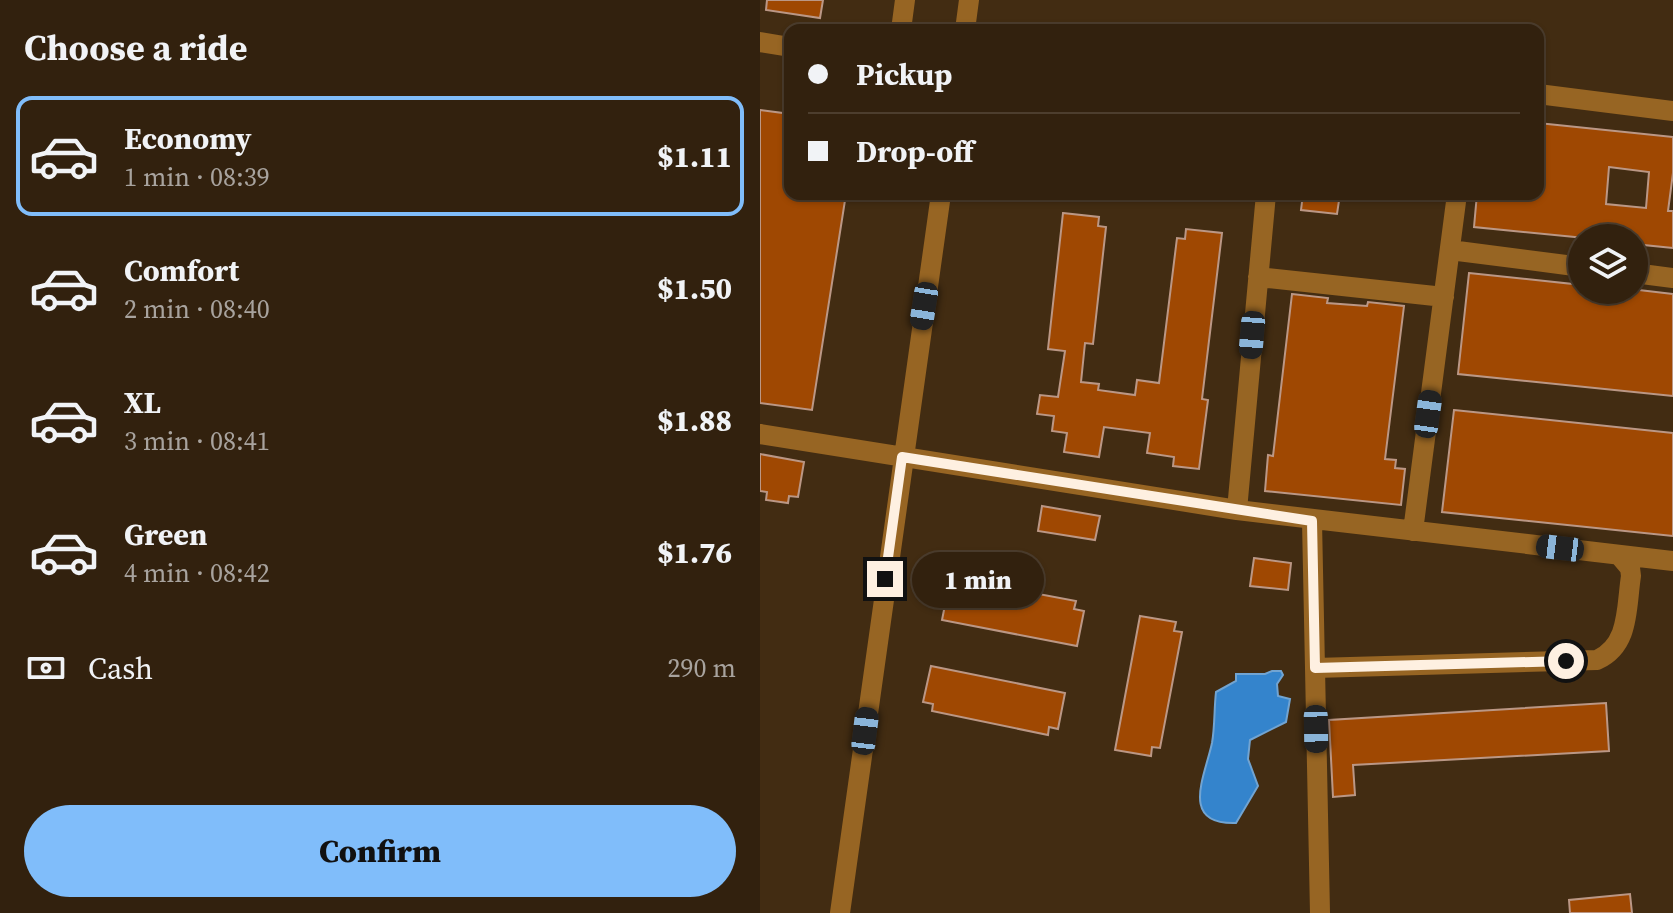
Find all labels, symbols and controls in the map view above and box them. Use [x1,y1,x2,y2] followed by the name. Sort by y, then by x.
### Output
[24,23,247,72] text: Choose a ride
[856,54,952,95] text: Pickup
[124,118,252,159] text: Economy
[28,120,100,192] icon: car
[856,131,974,172] text: Drop-off
[657,136,732,177] text: $1.11
[124,159,270,195] text: 1 min · 08:39
[1568,224,1648,304] map controls
[1568,224,1648,304] button: layers
[124,250,239,291] text: Comfort
[28,252,100,324] icon: car
[657,268,732,309] text: $1.50
[908,280,940,332] car
[124,291,270,327] text: 2 min · 08:40
[1238,310,1266,360] car
[124,382,161,423] text: XL
[28,384,100,456] icon: car
[1413,389,1443,439] car
[657,400,732,441] text: $1.88
[124,423,270,459] text: 3 min · 08:41
[124,514,207,555] text: Green
[28,516,100,588] icon: car
[657,532,732,573] text: $1.76
[1535,533,1585,563] car
[913,551,1045,607] callout: 1 min
[124,555,270,591] text: 4 min · 08:42
[867,561,903,597] route end
[944,562,1012,598] text: 1 min
[1548,643,1584,679] route start
[24,646,68,690] icon: cash
[88,648,153,689] text: Cash
[668,650,736,686] text: 290 m
[1304,705,1328,753] car
[850,706,880,756] car
[24,805,736,897] button: Confirm

